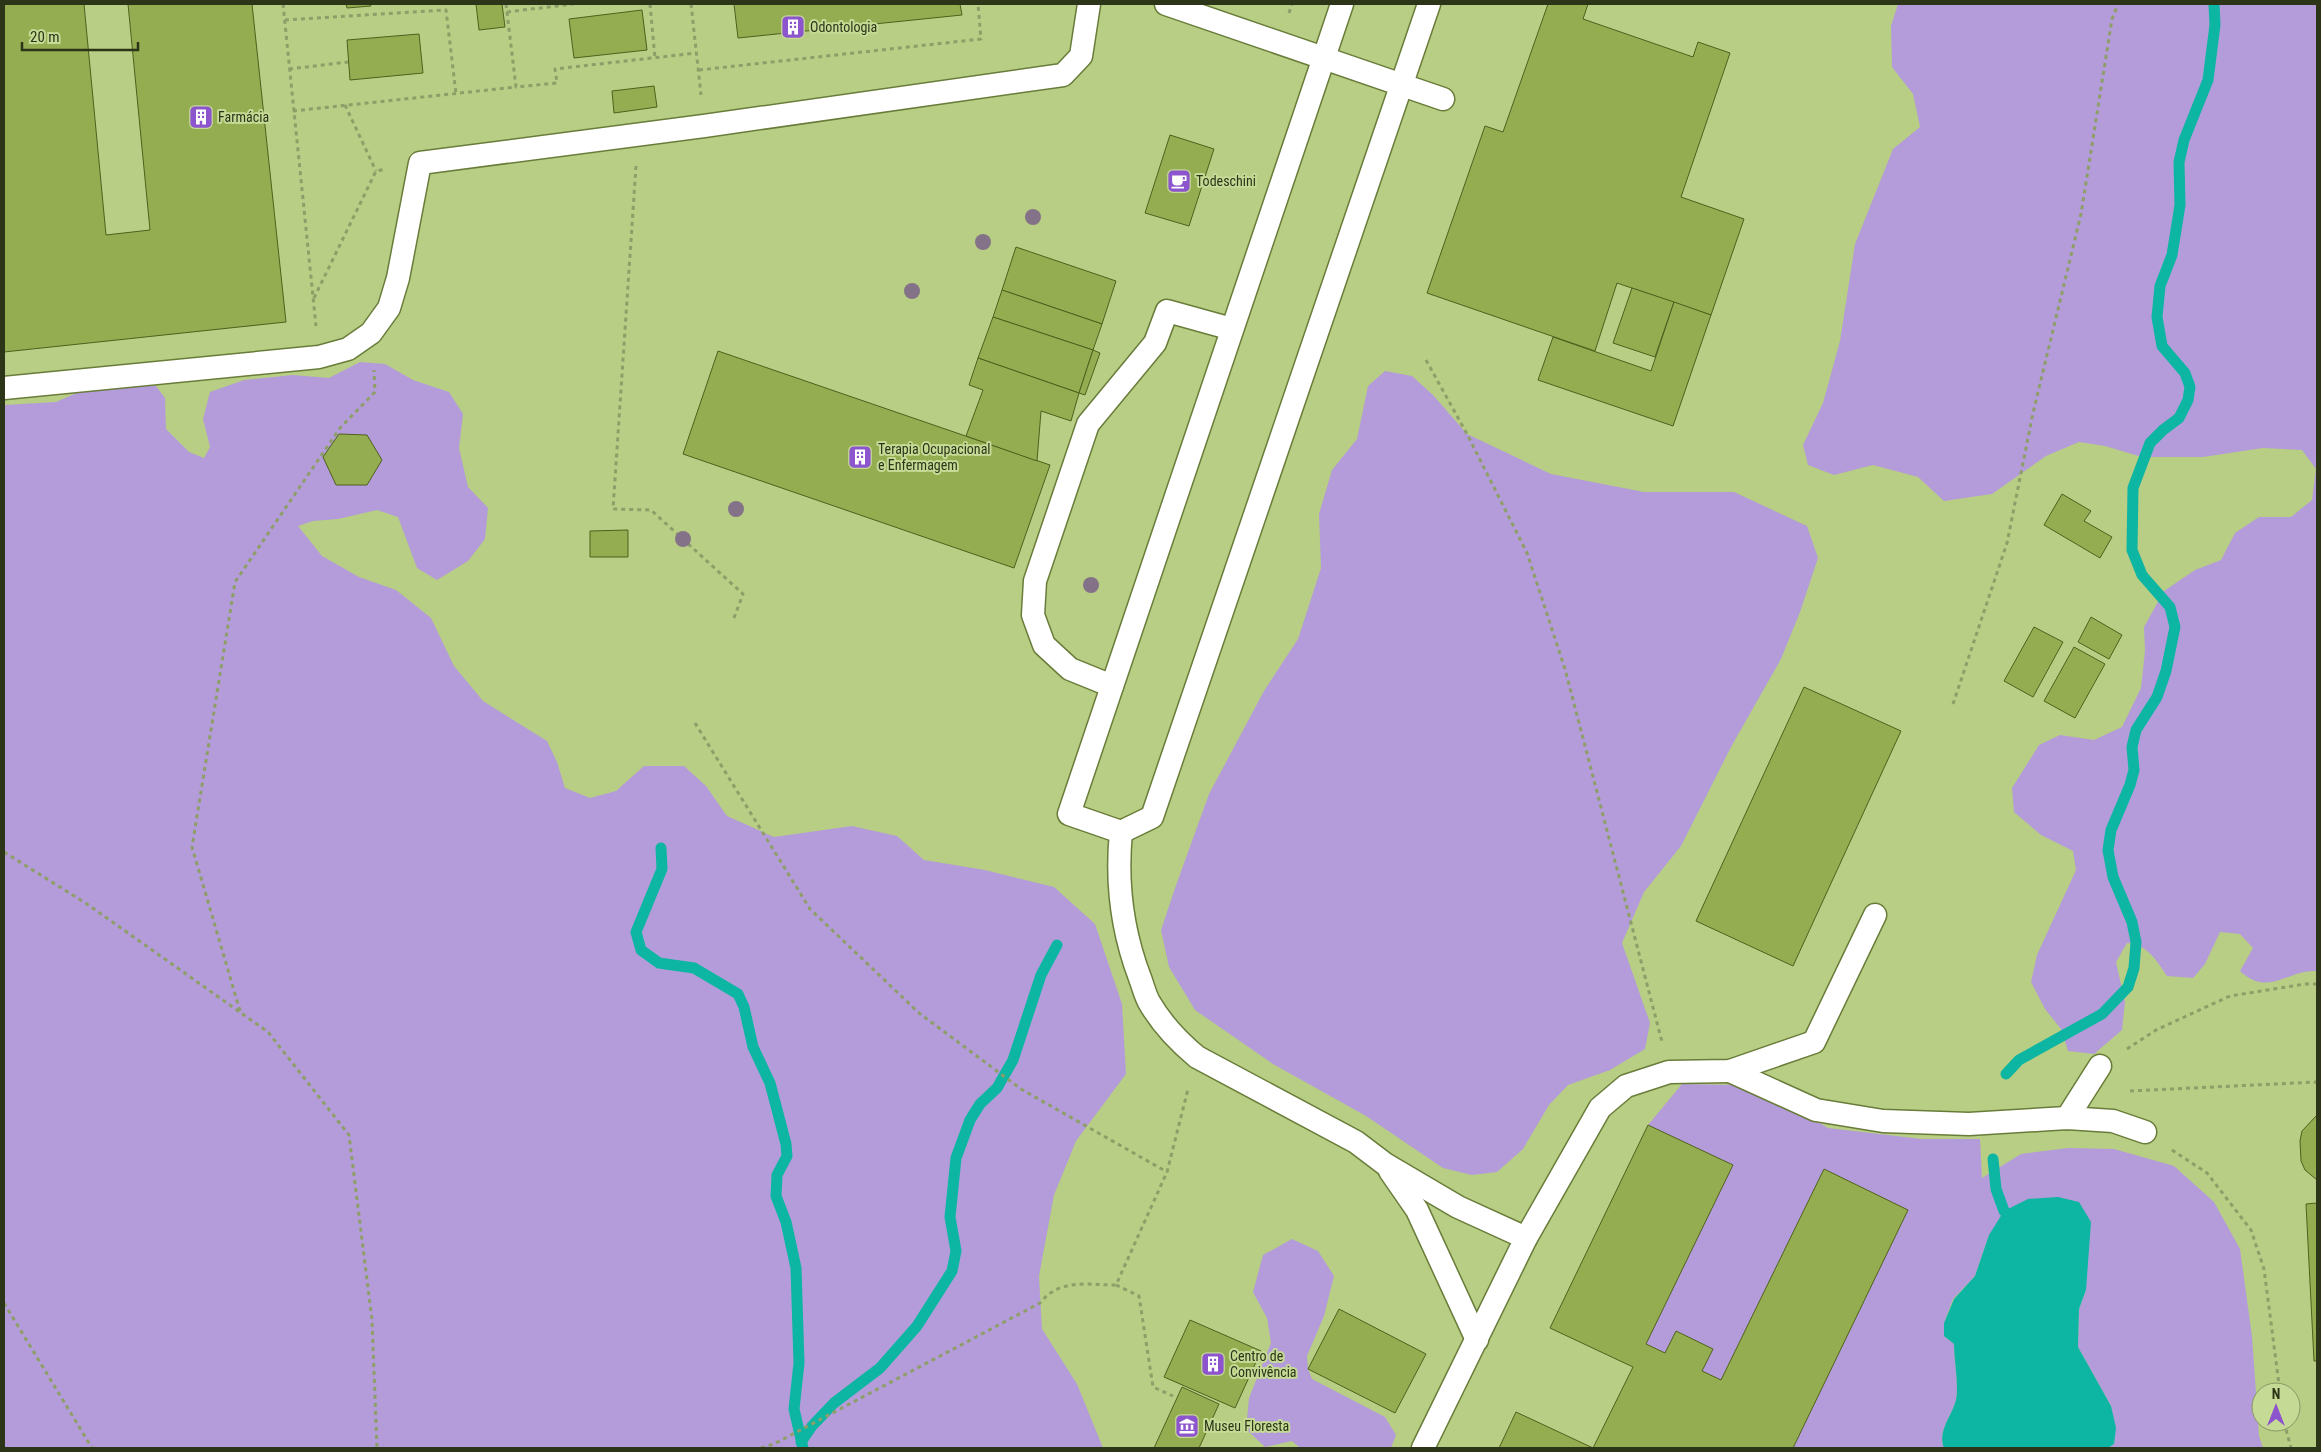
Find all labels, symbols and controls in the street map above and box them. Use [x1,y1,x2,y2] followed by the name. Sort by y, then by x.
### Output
[780,14,806,40] building icon: Odontologia
[810,19,877,35] place label: Odontologia
[22,20,139,52] scale bar
[30,28,60,46] text: 20 m
[188,104,214,130] building icon: Farmácia
[218,109,269,125] place label: Farmácia
[1166,168,1192,194] cafe icon: Todeschini
[1196,173,1256,189] place label: Todeschini
[878,441,991,473] place label: Terapia Ocupacional e Enfermagem
[847,444,873,470] building icon: Terapia Ocupacional e Enfermagem
[1230,1348,1297,1380] place label: Centro de Convivência
[1200,1351,1226,1377] building icon: Centro de Convivência
[2251,1382,2301,1432] north arrow
[2272,1386,2280,1402] text: N
[1174,1413,1200,1439] museum icon: Museu Floresta
[1204,1418,1289,1434] place label: Museu Floresta

